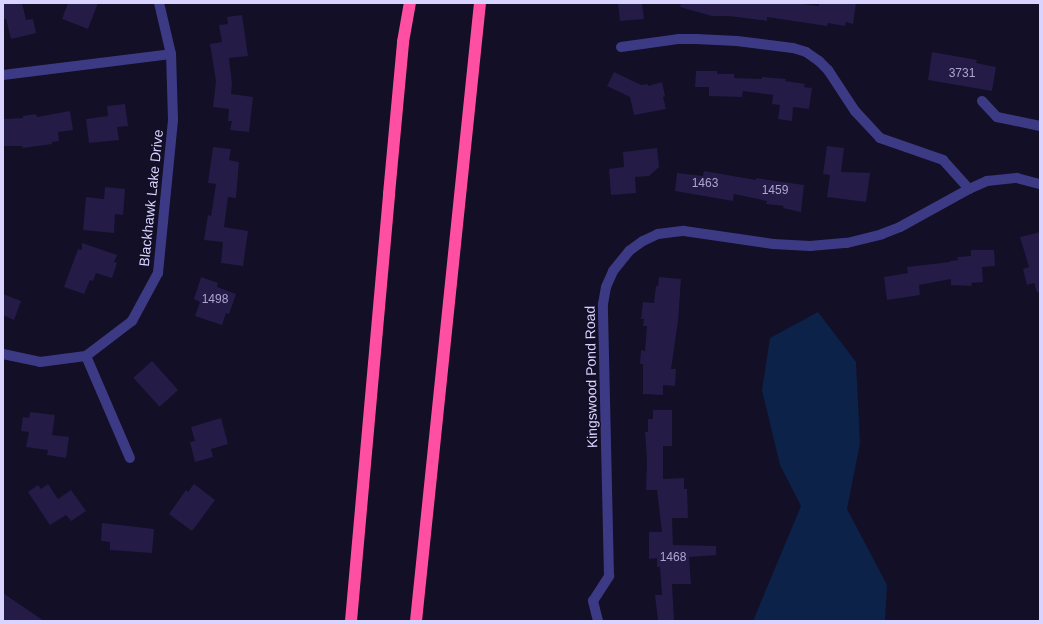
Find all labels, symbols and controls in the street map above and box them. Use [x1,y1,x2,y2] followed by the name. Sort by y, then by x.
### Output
[949,67,975,81] house number: 3731
[135,129,167,267] street label: Blackhawk Lake Drive
[692,177,718,191] house number: 1463
[762,184,788,198] house number: 1459
[202,293,228,307] house number: 1498
[581,306,601,448] street label: Kingswood Pond Road
[660,551,686,565] house number: 1468

